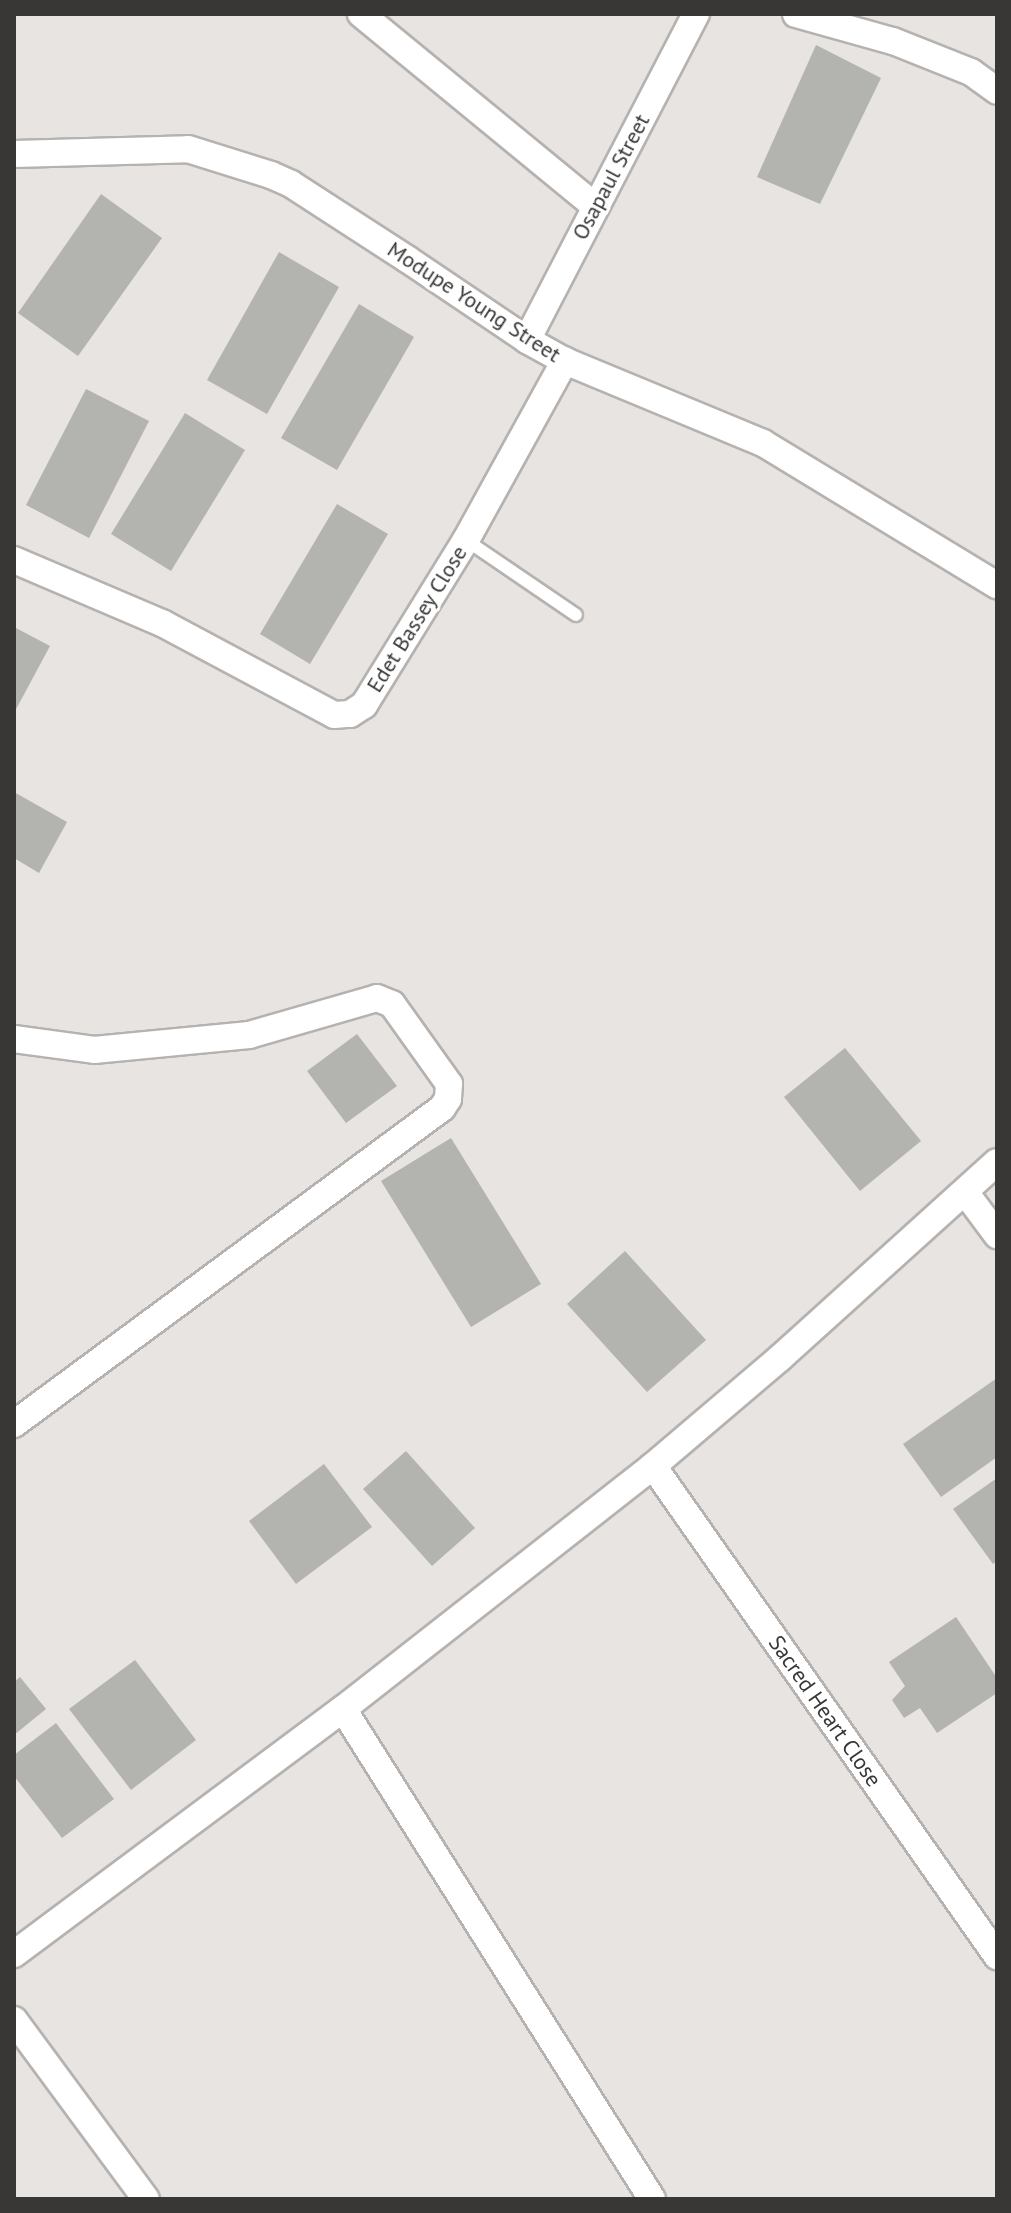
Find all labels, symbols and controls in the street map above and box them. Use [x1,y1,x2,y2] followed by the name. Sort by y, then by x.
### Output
[567,110,655,244] street label: Osapaul Street
[382,236,566,368] street label: Modupe Young Street
[361,541,473,697] street label: Edet Bassey Close
[763,1630,887,1792] street label: Sacred Heart Close

